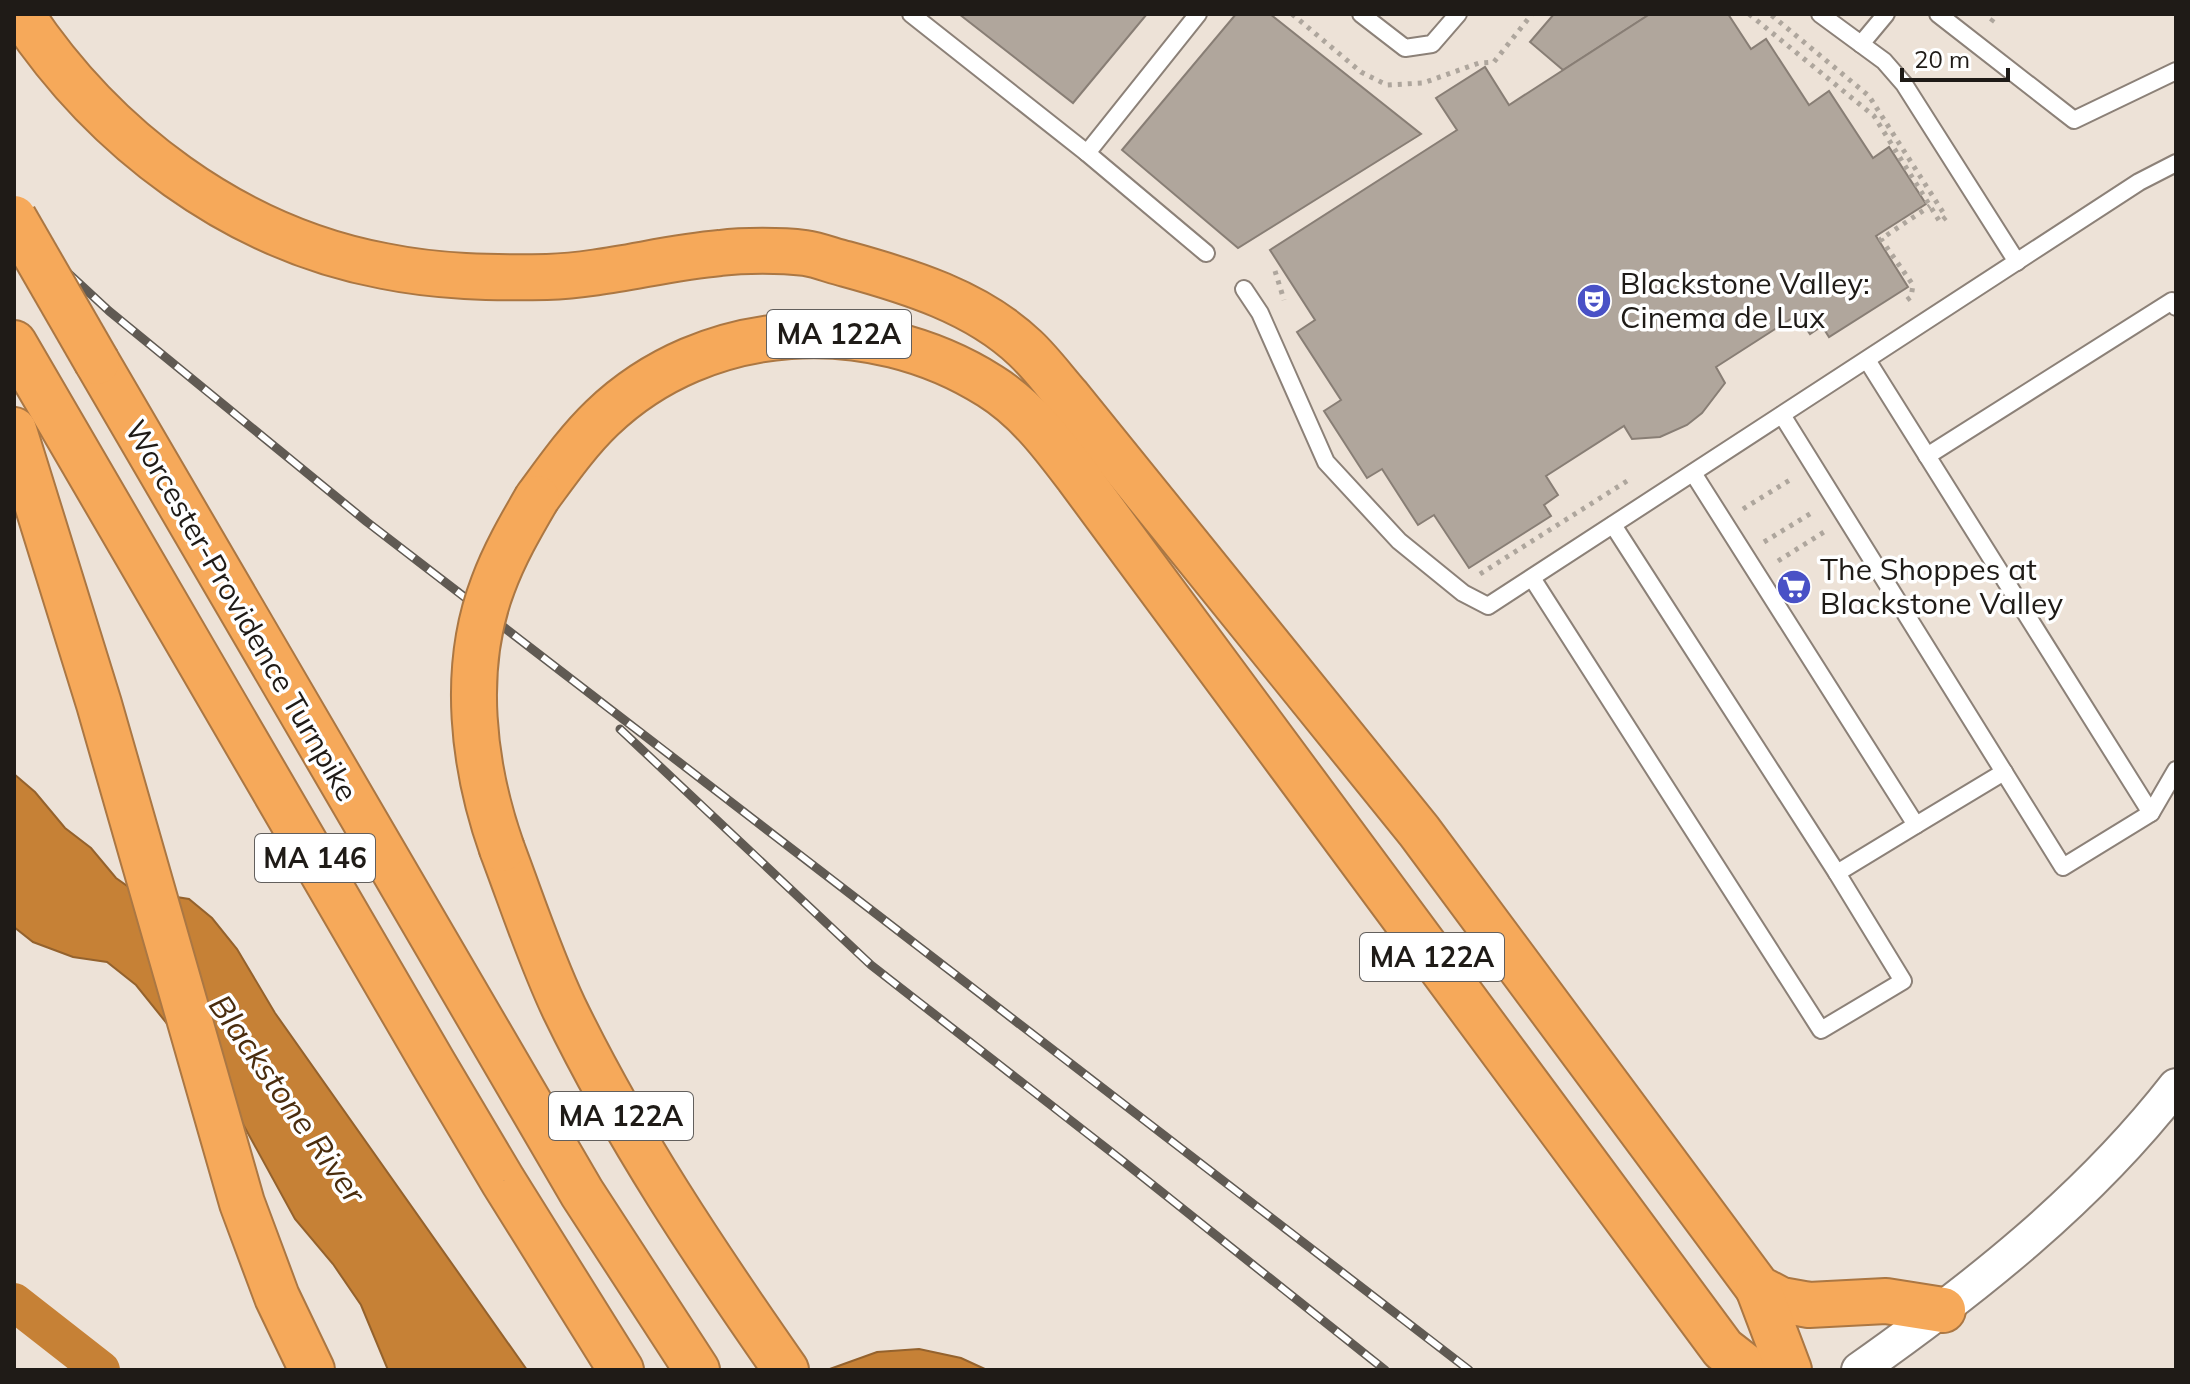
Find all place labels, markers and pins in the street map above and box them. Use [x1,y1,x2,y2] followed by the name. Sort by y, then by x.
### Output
[1620,264,1870,336] place label: Blackstone Valley: Cinema de Lux
[1575,282,1613,320] theatre icon: Blackstone Valley: Cinema de Lux
[1820,550,2063,622] place label: The Shoppes at Blackstone Valley
[1775,568,1813,606] supermarket icon: The Shoppes at Blackstone Valley

